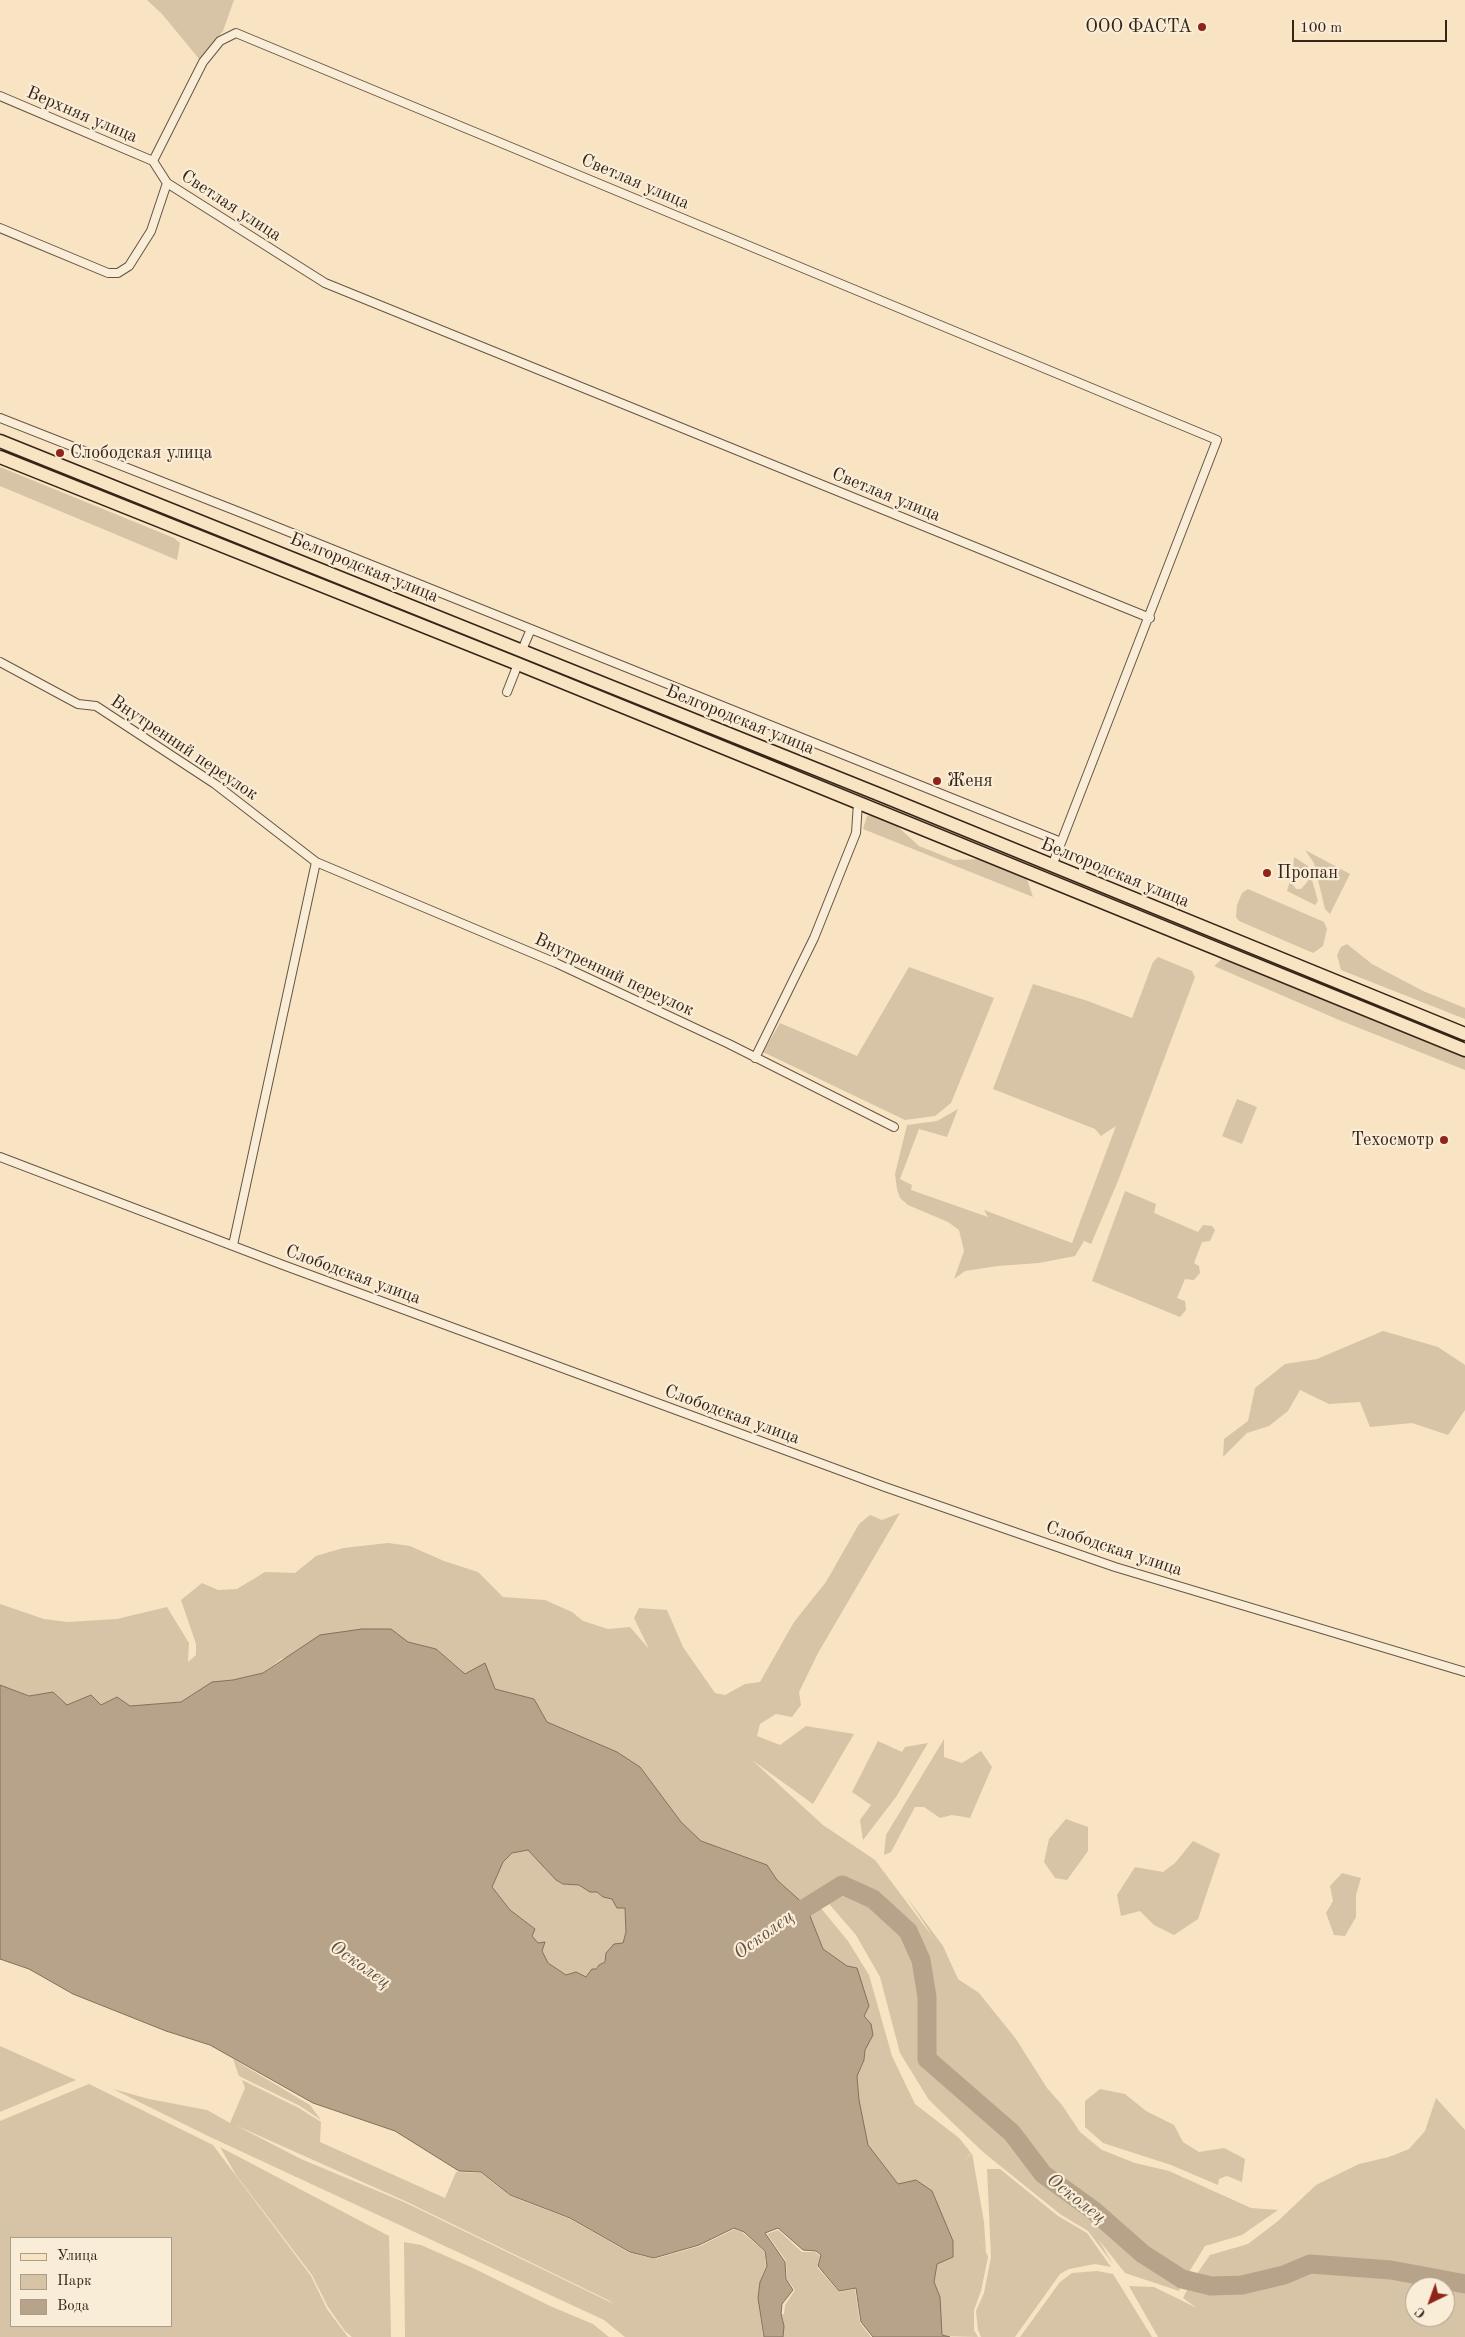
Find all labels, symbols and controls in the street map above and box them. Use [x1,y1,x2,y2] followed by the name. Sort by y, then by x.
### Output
[1295,10,1450,42] scale bar
[1085,16,1192,38] place label: ООО ФАСТА
[1196,21,1208,33] marker: ООО ФАСТА
[1300,21,1342,36] text: 100 m
[23,82,141,148] street label: Верхняя улица
[578,149,692,215] street label: Светлая улица
[177,165,285,247] street label: Светлая улица
[70,442,212,464] place label: Слободская улица
[54,447,66,459] marker: Слободская улица
[828,463,944,527] street label: Светлая улица
[286,528,442,608] street label: Белгородская улица
[662,680,818,760] street label: Белгородская улица
[106,691,262,805] street label: Внутренний переулок
[947,770,993,792] place label: Женя
[931,775,943,787] marker: Женя
[1037,833,1193,913] street label: Белгородская улица
[1277,862,1338,884] place label: Пропан
[1261,867,1273,879] marker: Пропан
[531,929,697,1021] street label: Внутренний переулок
[1351,1129,1434,1151] place label: Техосмотр
[1438,1134,1450,1146] marker: Техосмотр
[282,1240,424,1310] street label: Слободская улица
[661,1380,803,1450] street label: Слободская улица
[1043,1517,1185,1581] street label: Слободская улица
[729,1905,799,1965] water label: Осколец
[325,1936,395,1994] water label: Осколец
[1042,2169,1110,2229] water label: Осколец
[10,2237,172,2327] legend
[57,2249,98,2264] text: Улица
[57,2274,92,2289] text: Парк
[1405,2277,1455,2327] north arrow
[57,2299,89,2314] text: Вода
[1413,2304,1429,2321] text: С

